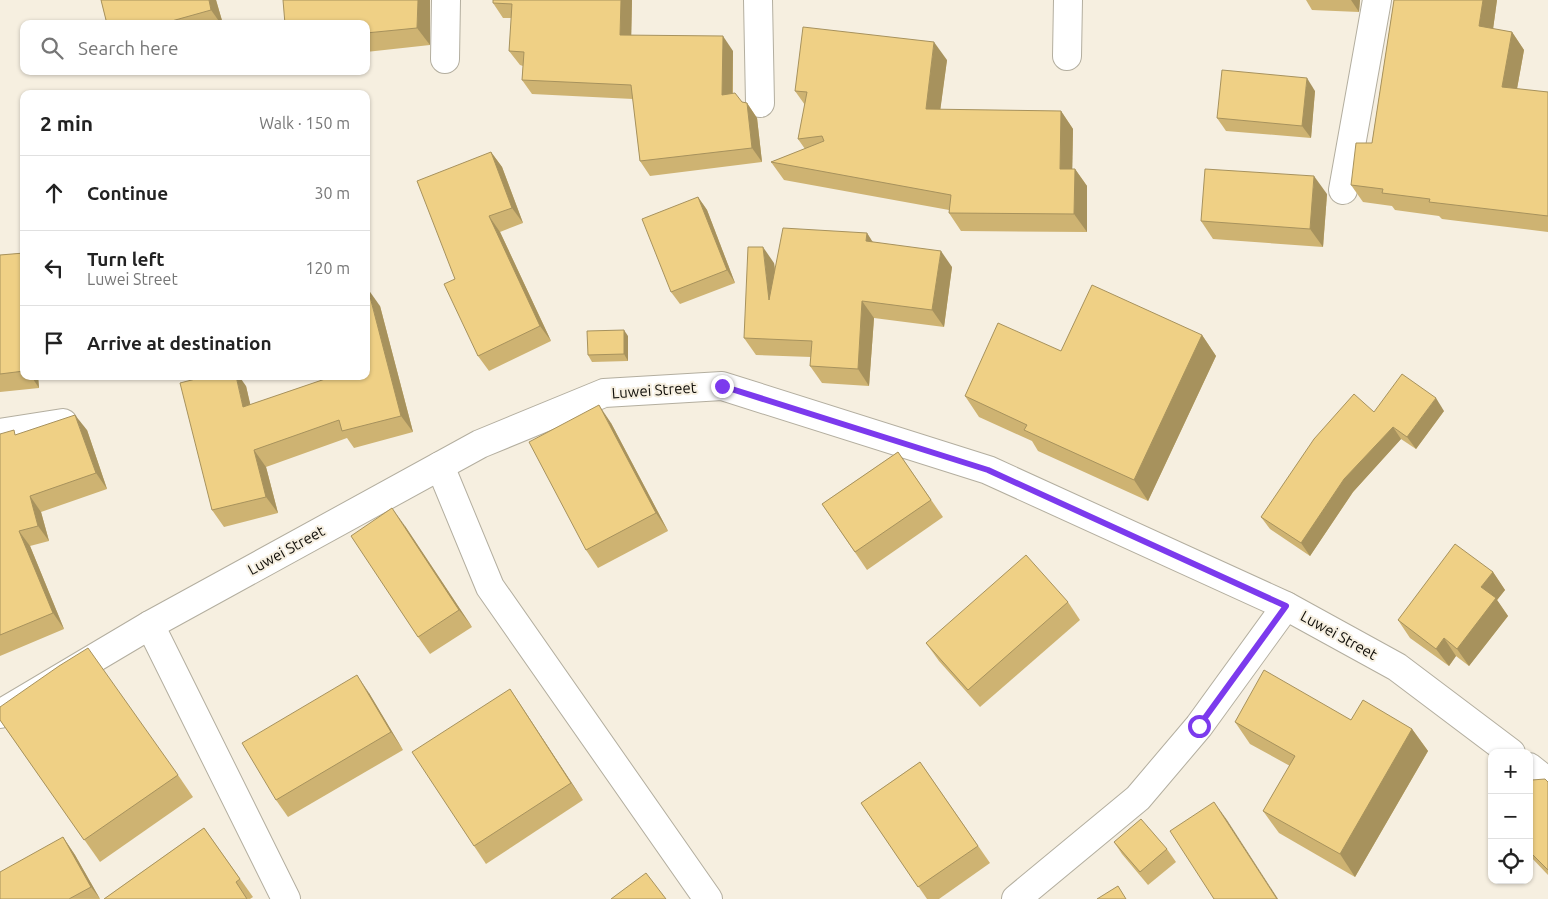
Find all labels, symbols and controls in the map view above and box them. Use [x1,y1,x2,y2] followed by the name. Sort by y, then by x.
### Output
[20,20,370,75] search box
[38,34,66,62] icon: search
[78,37,178,59] text: Search here
[40,111,93,135] text: 2 min
[259,114,350,132] text: Walk · 150 m
[40,179,68,207] icon: ahead
[87,182,168,204] text: Continue
[314,184,350,202] text: 30 m
[87,248,165,270] text: Turn left
[40,254,68,282] icon: left
[305,259,350,277] text: 120 m
[87,270,178,288] text: Luwei Street
[40,329,68,357] icon: arrive
[87,332,272,354] text: Arrive at destination
[711,375,734,398] route end
[611,379,697,401] street label: Luwei Street
[245,522,327,578] street label: Luwei Street
[1298,607,1380,663] street label: Luwei Street
[1188,715,1211,738] route start
[1488,749,1533,884] map controls
[1488,749,1533,794] button: +
[1488,794,1533,839] button: −
[1488,839,1533,884] button: locate

